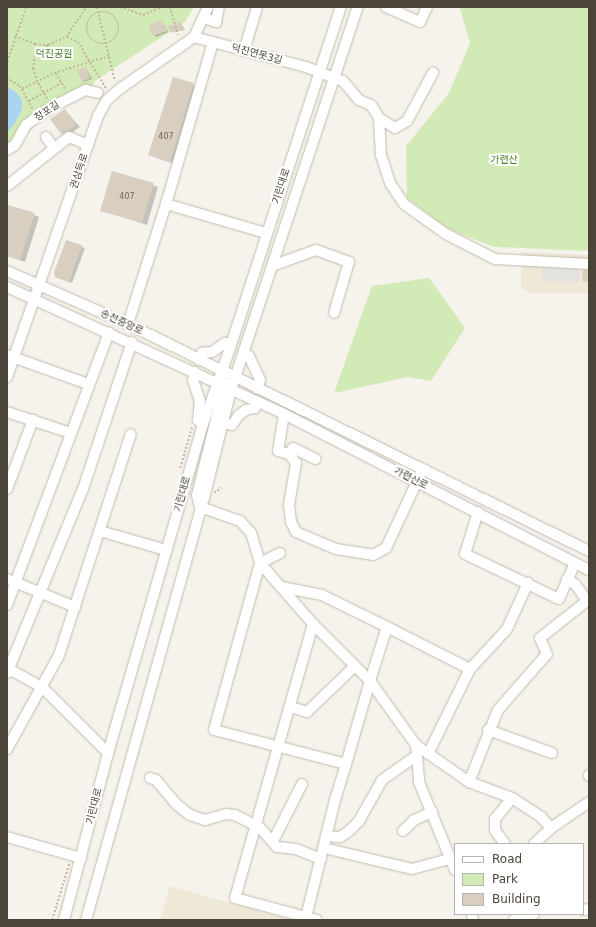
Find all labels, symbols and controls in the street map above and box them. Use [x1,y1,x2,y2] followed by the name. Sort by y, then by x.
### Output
[230,41,284,67] street label: 덕진연못3길
[36,48,72,60] park label: 덕진공원
[32,98,62,124] street label: 창포길
[158,132,174,142] house number: 407
[68,152,90,190] street label: 권삼득로
[490,154,518,166] park label: 가련산
[270,167,292,205] street label: 기린대로
[119,192,135,202] house number: 407
[99,307,145,337] street label: 송천중앙로
[392,464,430,492] street label: 가련산로
[171,475,193,513] street label: 기린대로
[84,787,104,825] street label: 기린대로
[454,843,584,915] legend
[492,852,522,866] text: Road
[492,872,518,886] text: Park
[492,892,541,906] text: Building

